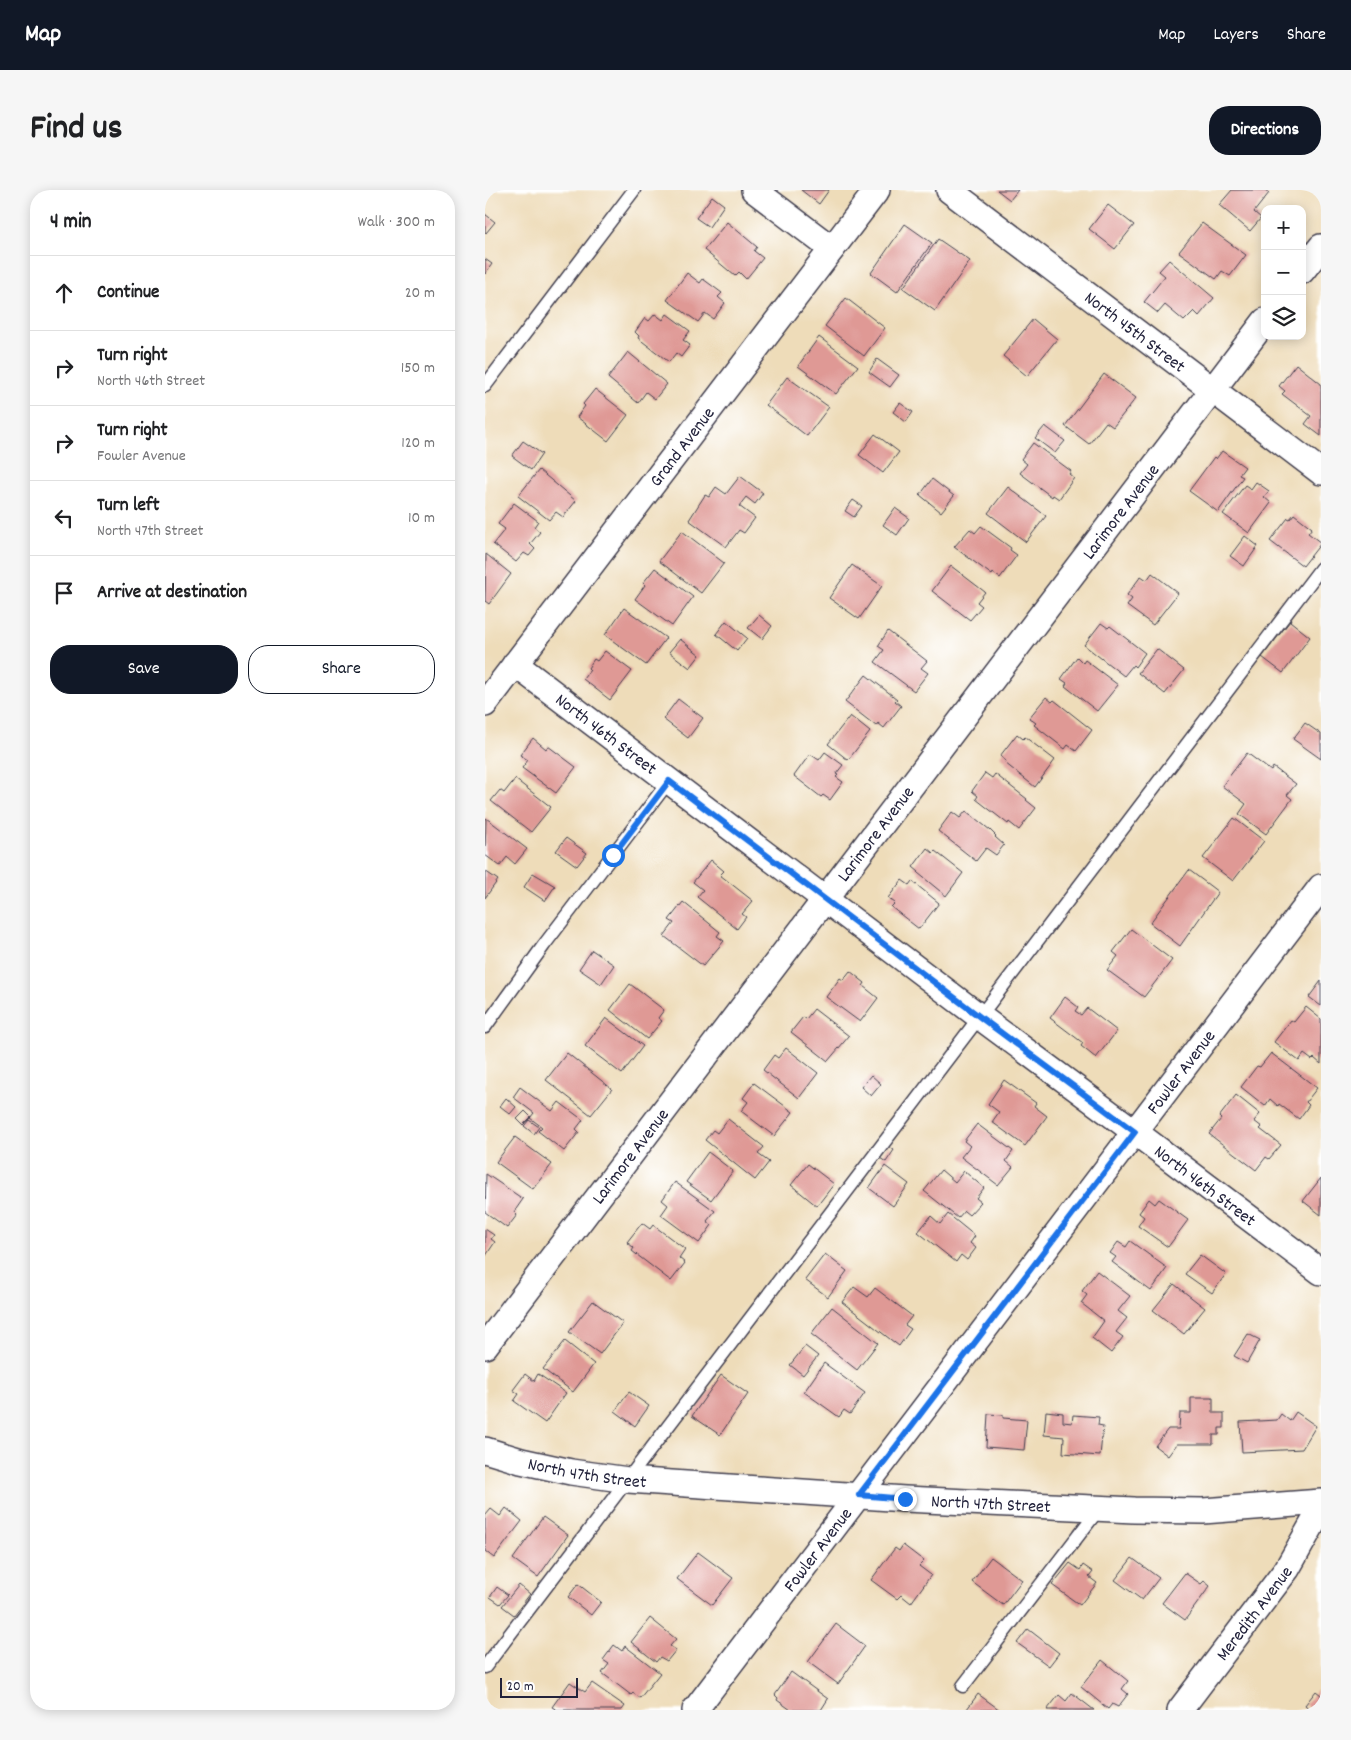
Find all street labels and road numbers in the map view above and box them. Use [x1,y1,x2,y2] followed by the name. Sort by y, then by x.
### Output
[1078,287,1190,380] street label: North 45th Street
[645,403,722,493] street label: Grand Avenue
[1078,460,1167,566] street label: Larimore Avenue
[549,689,661,783] street label: North 46th Street
[832,782,922,888] street label: Larimore Avenue
[1142,1026,1223,1121] street label: Fowler Avenue
[587,1104,676,1210] street label: Larimore Avenue
[1148,1140,1260,1234] street label: North 46th Street
[525,1453,648,1496] street label: North 47th Street
[930,1490,1052,1521] street label: North 47th Street
[779,1503,860,1598] street label: Fowler Avenue
[1212,1562,1300,1667] street label: Meredith Avenue

